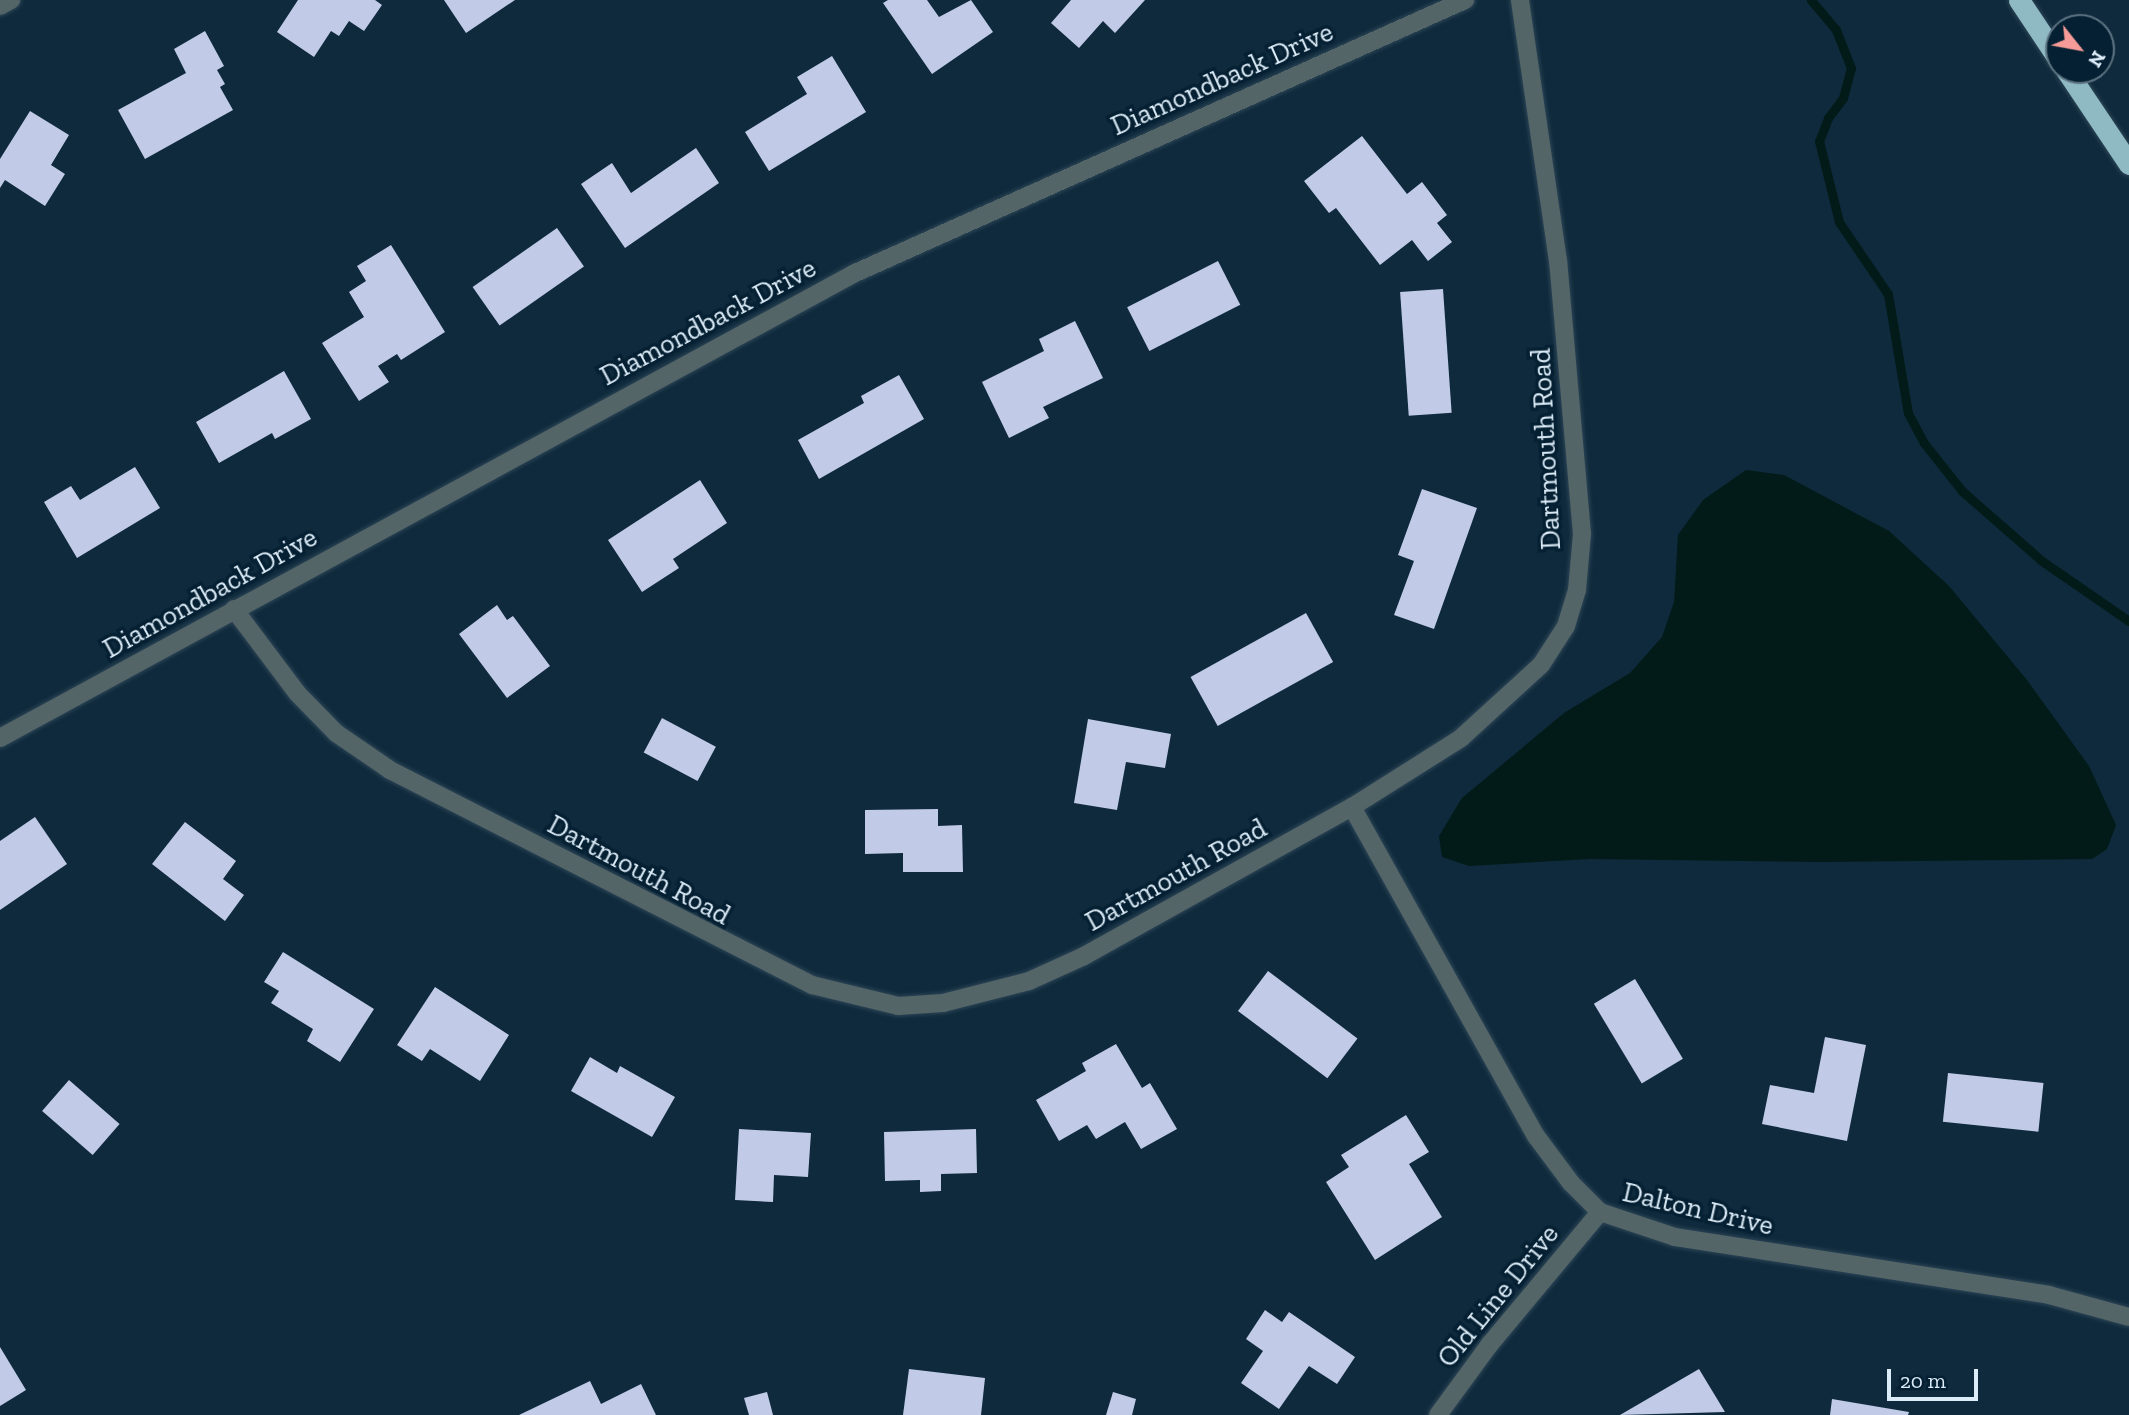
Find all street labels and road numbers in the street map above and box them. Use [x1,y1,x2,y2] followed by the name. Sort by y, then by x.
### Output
[1106,15,1338,143] street label: Diamondback Drive
[594,251,822,393] street label: Diamondback Drive
[1524,347,1568,551] street label: Dartmouth Road
[97,520,323,666] street label: Diamondback Drive
[542,808,736,932] street label: Dartmouth Road
[1079,811,1273,939] street label: Dartmouth Road
[1619,1175,1777,1243] street label: Dalton Drive
[1430,1218,1566,1374] street label: Old Line Drive

